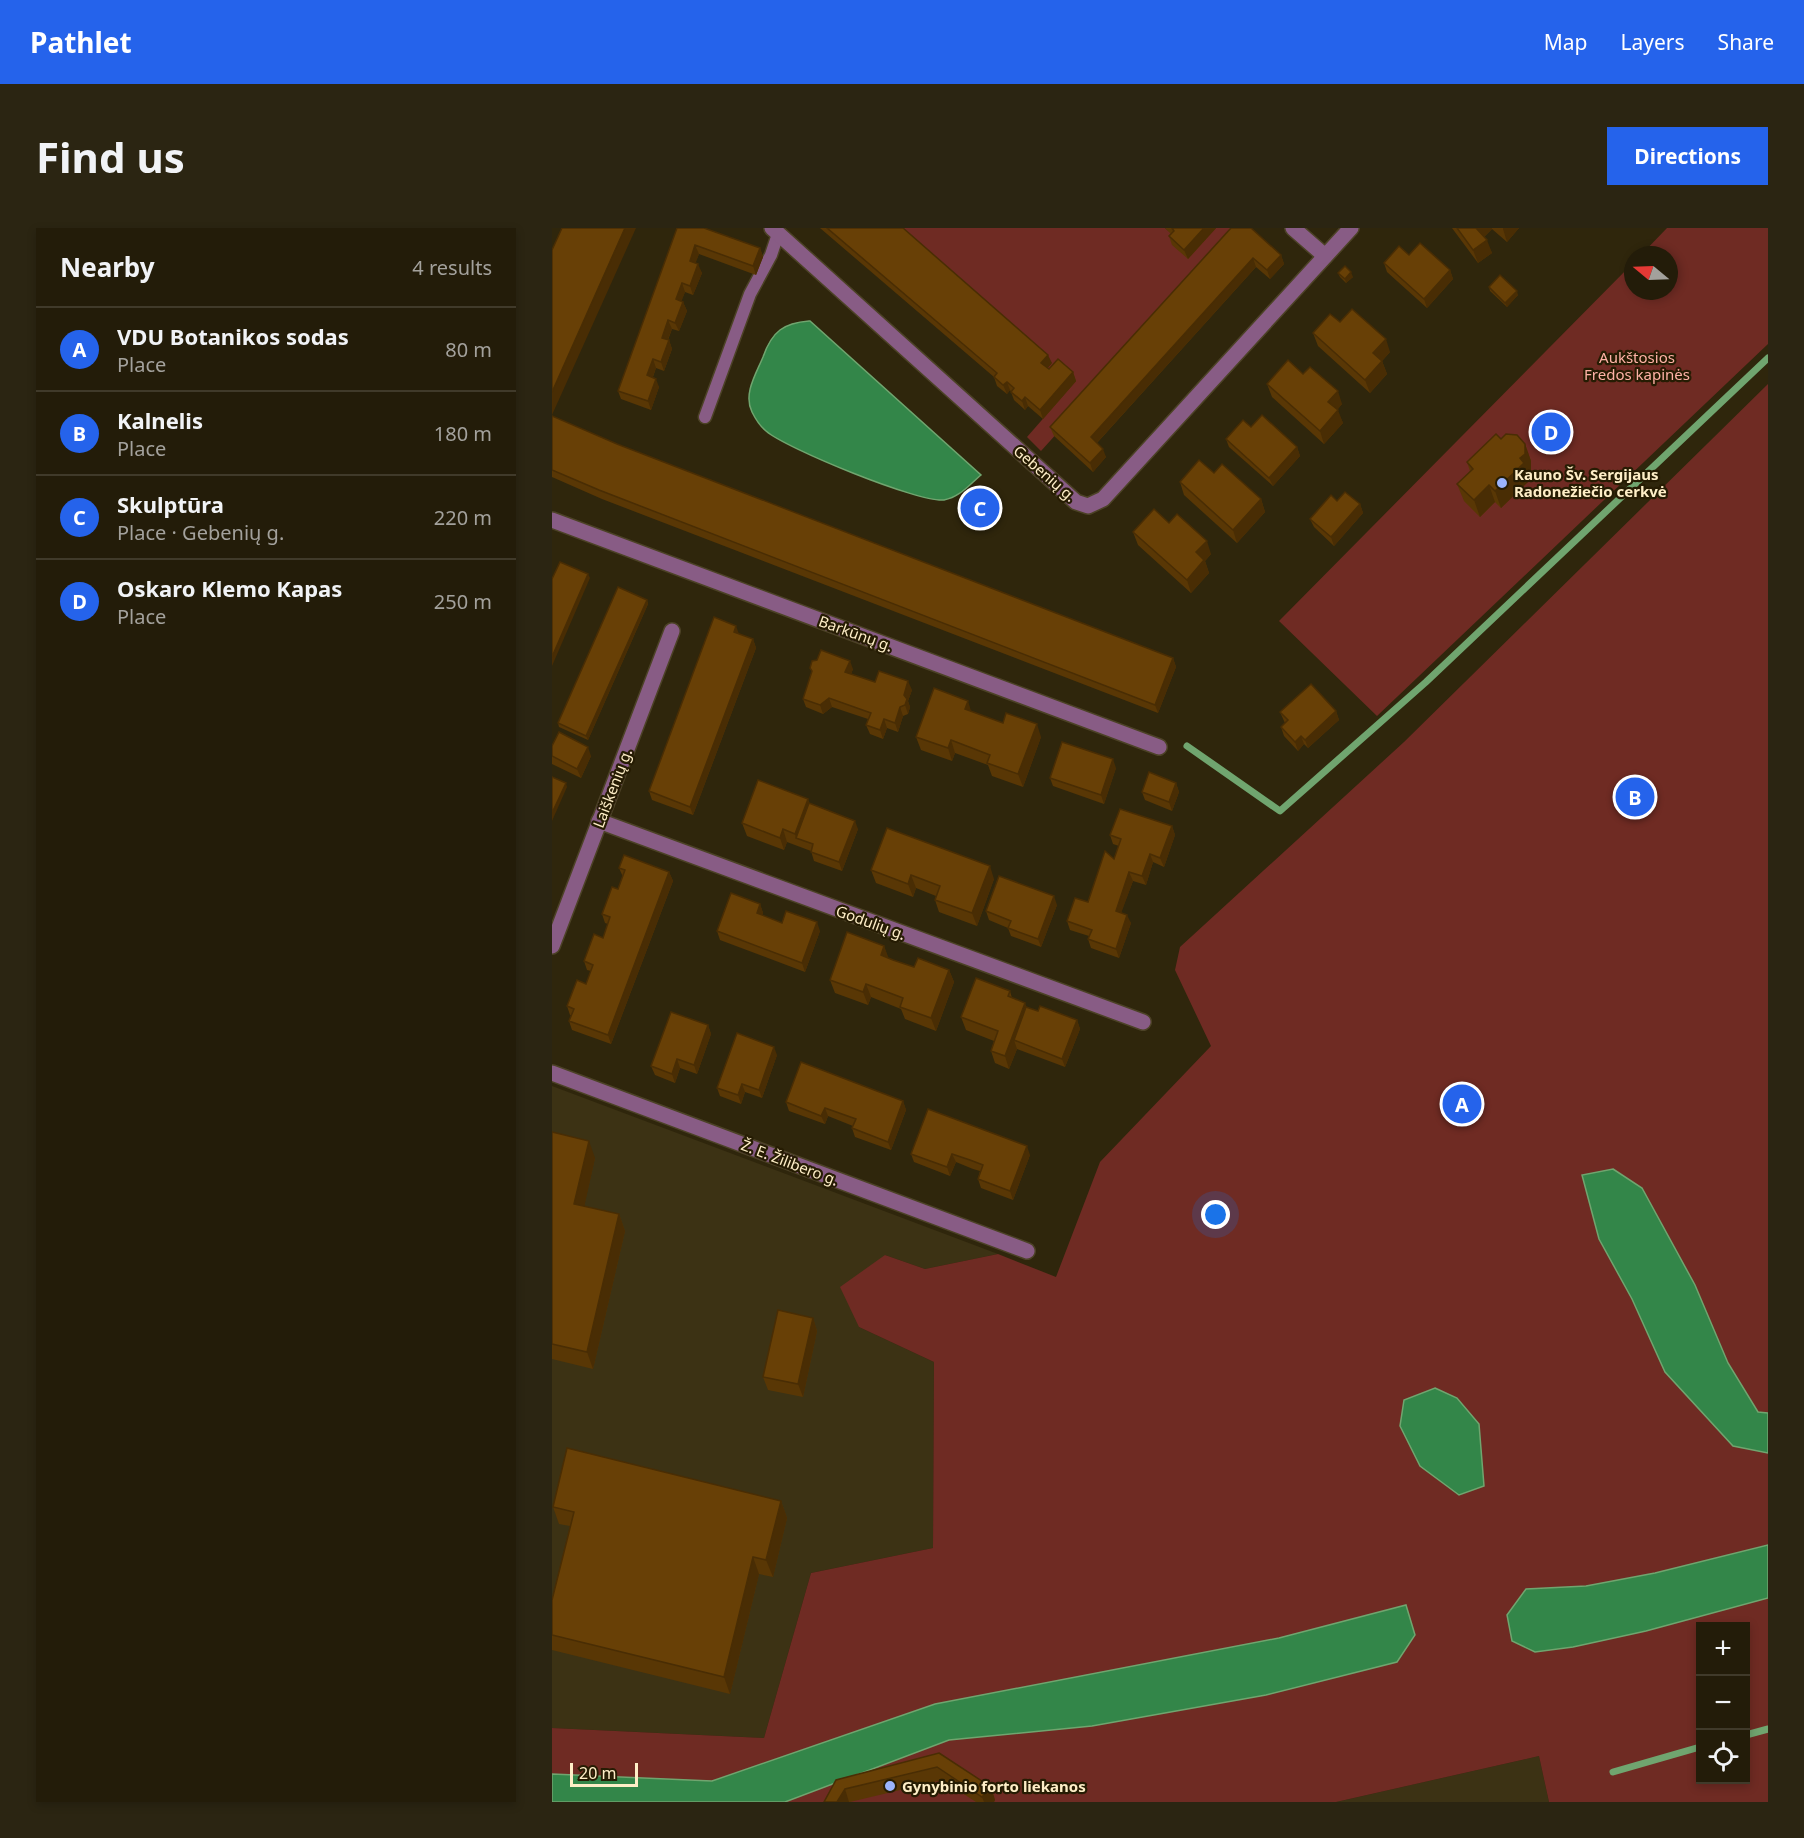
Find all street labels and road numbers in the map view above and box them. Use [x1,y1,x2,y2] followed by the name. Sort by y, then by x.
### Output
[1010,440,1080,506] street label: Gebenių g.
[816,610,896,656] street label: Barkūnų g.
[588,746,636,830] street label: Laiškenių g.
[833,900,909,944] street label: Godulių g.
[738,1134,842,1190] street label: Ž. E. Žilibero g.

